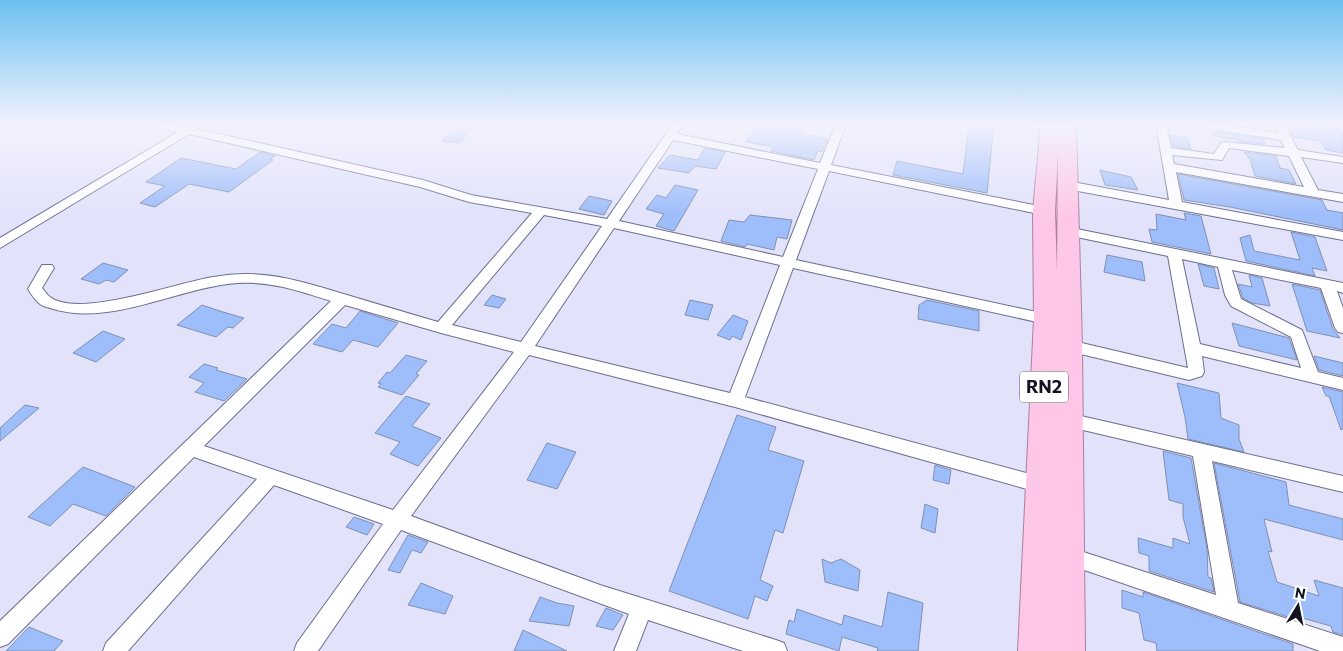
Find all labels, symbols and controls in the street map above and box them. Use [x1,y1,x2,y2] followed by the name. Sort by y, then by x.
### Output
[1020,372,1068,402] road number: RN2
[1273,581,1323,631] north arrow
[1294,583,1307,602] text: N

